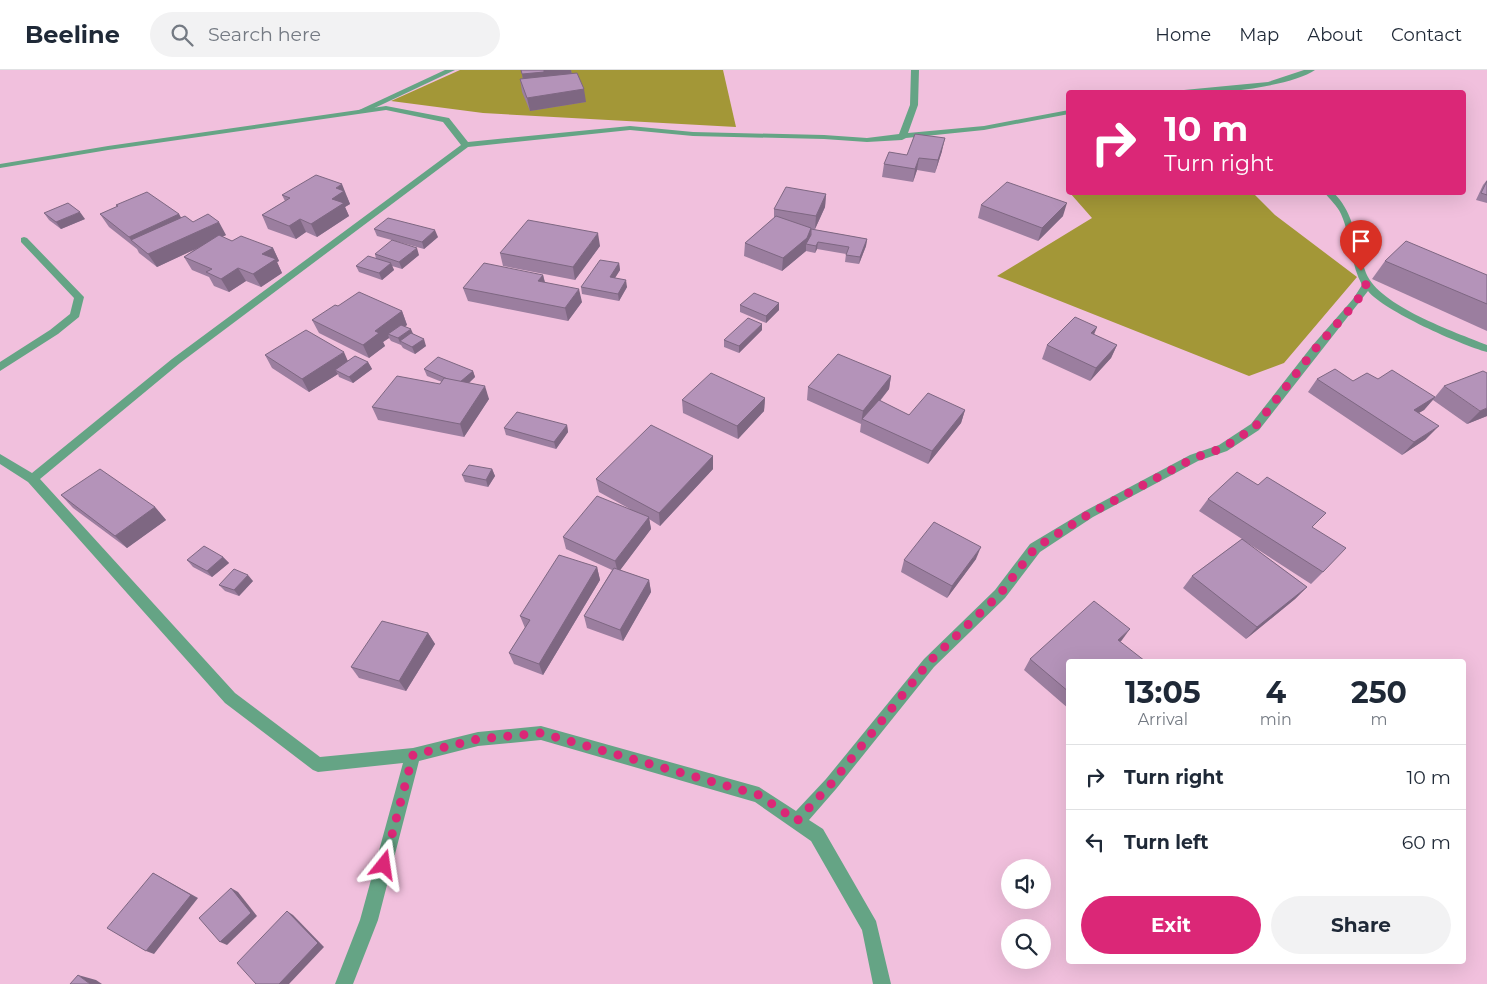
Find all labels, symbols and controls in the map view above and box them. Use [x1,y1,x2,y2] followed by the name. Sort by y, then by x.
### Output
[150,12,500,57] search box
[25,20,120,49] text: Beeline
[168,21,196,49] icon: search
[208,23,321,46] text: Search here
[1155,24,1211,46] text: Home
[1239,24,1279,46] text: Map
[1307,24,1363,46] text: About
[1391,24,1462,46] text: Contact
[1164,107,1248,150] text: 10 m
[1081,110,1146,175] icon: right
[1164,150,1274,177] text: Turn right
[1340,220,1382,271] pin
[1347,227,1375,255] icon: arrive
[1125,674,1201,711] text: 13:05
[1265,674,1286,711] text: 4
[1351,674,1407,711] text: 250
[1138,710,1188,729] text: Arrival
[1260,710,1292,729] text: min
[1370,710,1387,729] text: m
[1081,763,1109,791] icon: right
[1124,766,1224,789] text: Turn right
[1406,766,1451,789] text: 10 m
[1081,828,1109,856] icon: left
[1124,831,1209,854] text: Turn left
[1402,831,1451,854] text: 60 m
[357,838,409,890] position arrow
[1001,859,1051,969] map controls
[1001,859,1051,909] button: sound
[1081,896,1261,954] button: Exit
[1271,896,1451,954] button: Share
[1001,919,1051,969] button: search

